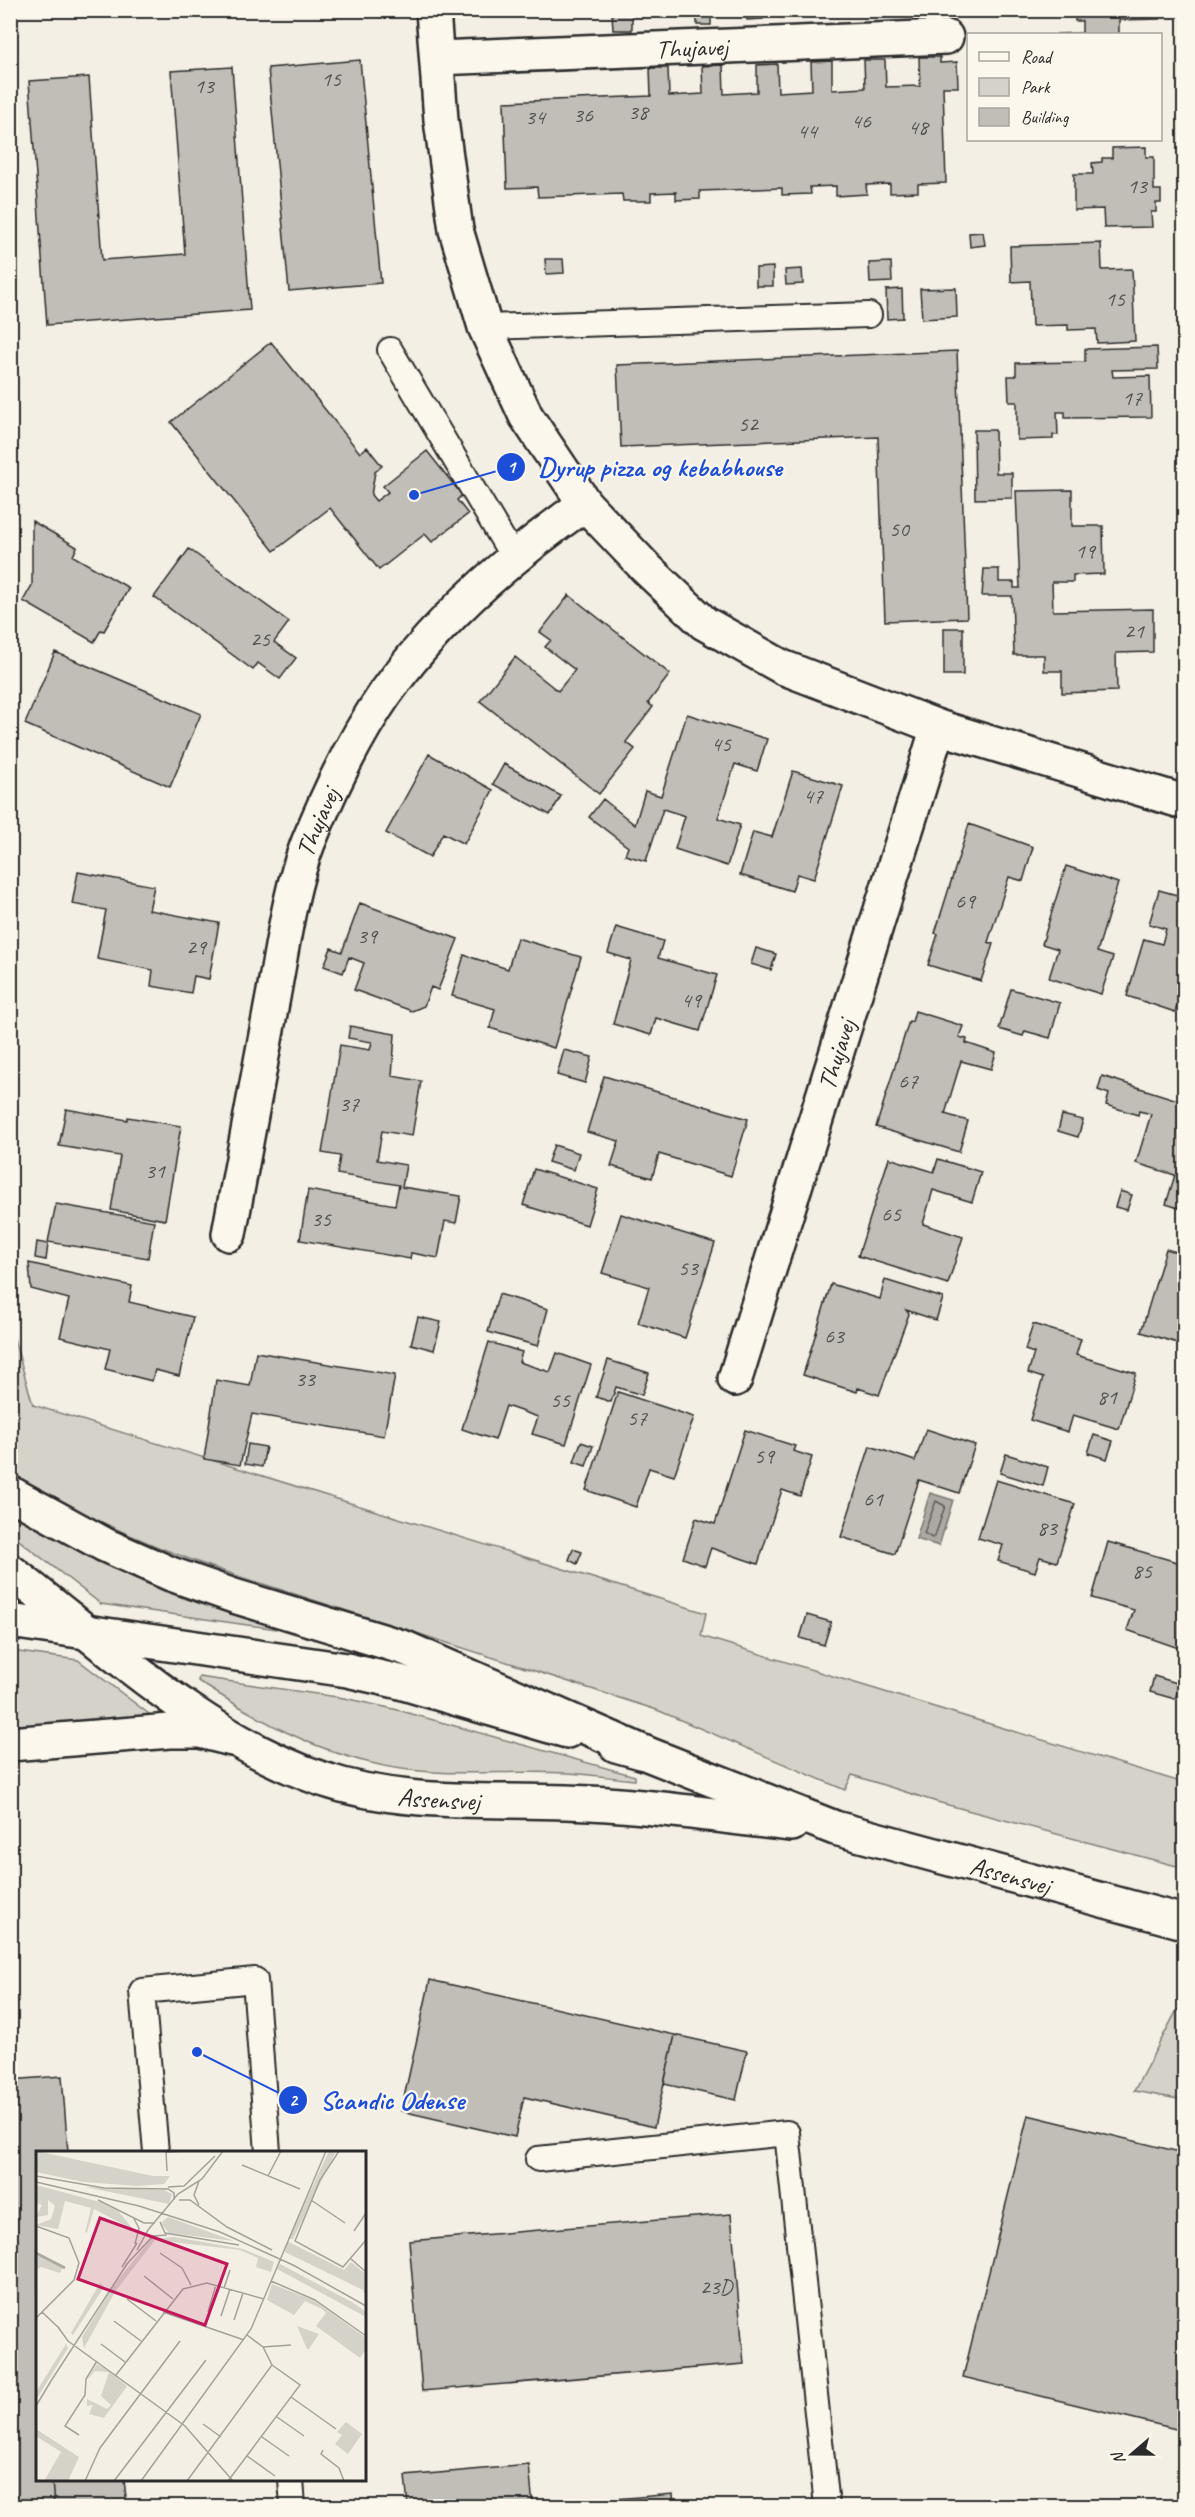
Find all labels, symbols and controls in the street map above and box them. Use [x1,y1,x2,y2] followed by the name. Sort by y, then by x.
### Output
[655,30,731,66] street label: Thujavej
[967,33,1162,141] legend
[1021,46,1054,68] text: Road
[321,65,342,93] house number: 15
[194,72,216,100] house number: 13
[1021,76,1051,98] text: Park
[628,98,650,126] house number: 38
[573,101,594,129] house number: 36
[525,103,547,131] house number: 34
[1021,106,1070,128] text: Building
[851,107,872,135] house number: 46
[908,113,930,141] house number: 48
[797,117,819,145] house number: 44
[1127,172,1149,200] house number: 13
[1105,285,1126,313] house number: 15
[1122,384,1143,412] house number: 17
[738,410,760,438] house number: 52
[496,444,794,489] callout: Dyrup pizza og kebabhouse
[538,450,784,484] text: Dyrup pizza og kebabhouse
[507,456,517,478] text: 1
[889,515,911,543] house number: 50
[1075,537,1097,565] house number: 19
[1124,617,1145,645] house number: 21
[250,625,271,653] house number: 25
[711,730,732,758] house number: 45
[288,780,348,861] street label: Thujavej
[803,782,824,810] house number: 47
[955,887,977,915] house number: 69
[357,922,379,950] house number: 39
[186,933,208,961] house number: 29
[681,986,703,1014] house number: 49
[810,1013,864,1094] street label: Thujavej
[898,1067,919,1095] house number: 67
[339,1090,360,1118] house number: 37
[145,1157,166,1185] house number: 31
[881,1200,902,1228] house number: 65
[311,1205,332,1233] house number: 35
[678,1254,700,1282] house number: 53
[824,1322,846,1350] house number: 63
[295,1365,317,1393] house number: 33
[1097,1383,1118,1411] house number: 81
[550,1386,571,1414] house number: 55
[627,1404,648,1432] house number: 57
[754,1442,776,1470] house number: 59
[863,1485,884,1513] house number: 61
[1037,1514,1059,1542] house number: 83
[1132,1557,1153,1585] house number: 85
[396,1780,483,1818] street label: Assensvej
[966,1849,1057,1903] street label: Assensvej
[278,2077,476,2122] callout: Scandic Odense
[320,2083,467,2117] text: Scandic Odense
[289,2089,299,2111] text: 2
[36,2151,366,2481] inset map
[700,2273,735,2301] house number: 23D
[1102,2424,1162,2484] north arrow
[1107,2448,1130,2467] text: N

